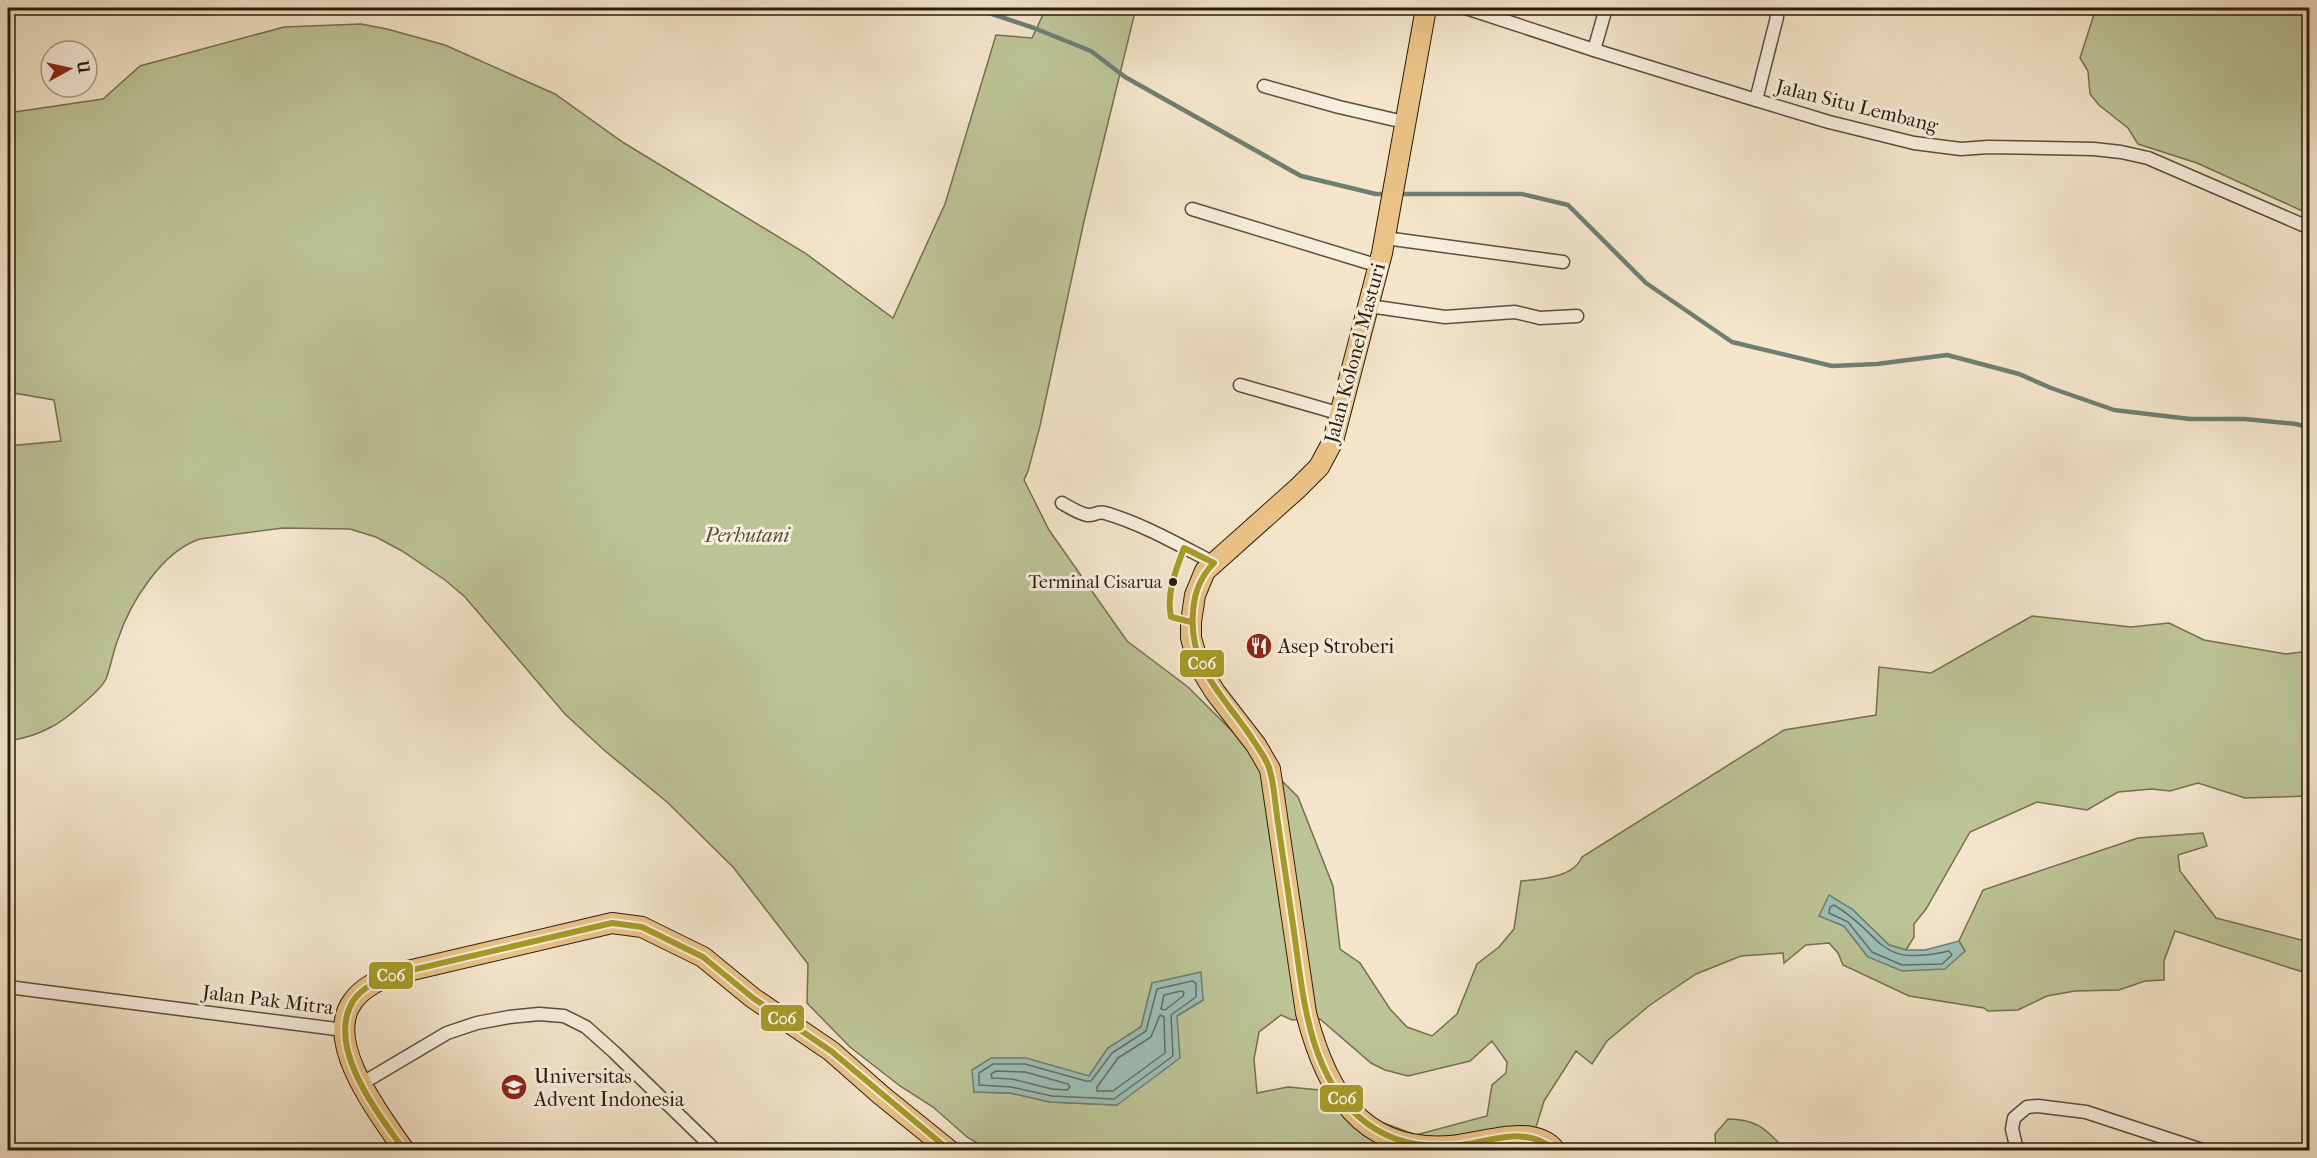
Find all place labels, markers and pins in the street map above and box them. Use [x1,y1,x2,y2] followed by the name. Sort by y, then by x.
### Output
[1028,572,1163,593] place label: Terminal Cisarua
[1167,576,1179,588] marker: Terminal Cisarua
[1244,631,1274,661] restaurant icon: Asep Stroberi
[1277,635,1394,658] place label: Asep Stroberi
[533,1065,685,1111] place label: Universitas Advent Indonesia
[499,1072,529,1102] school or university icon: Universitas Advent Indonesia

